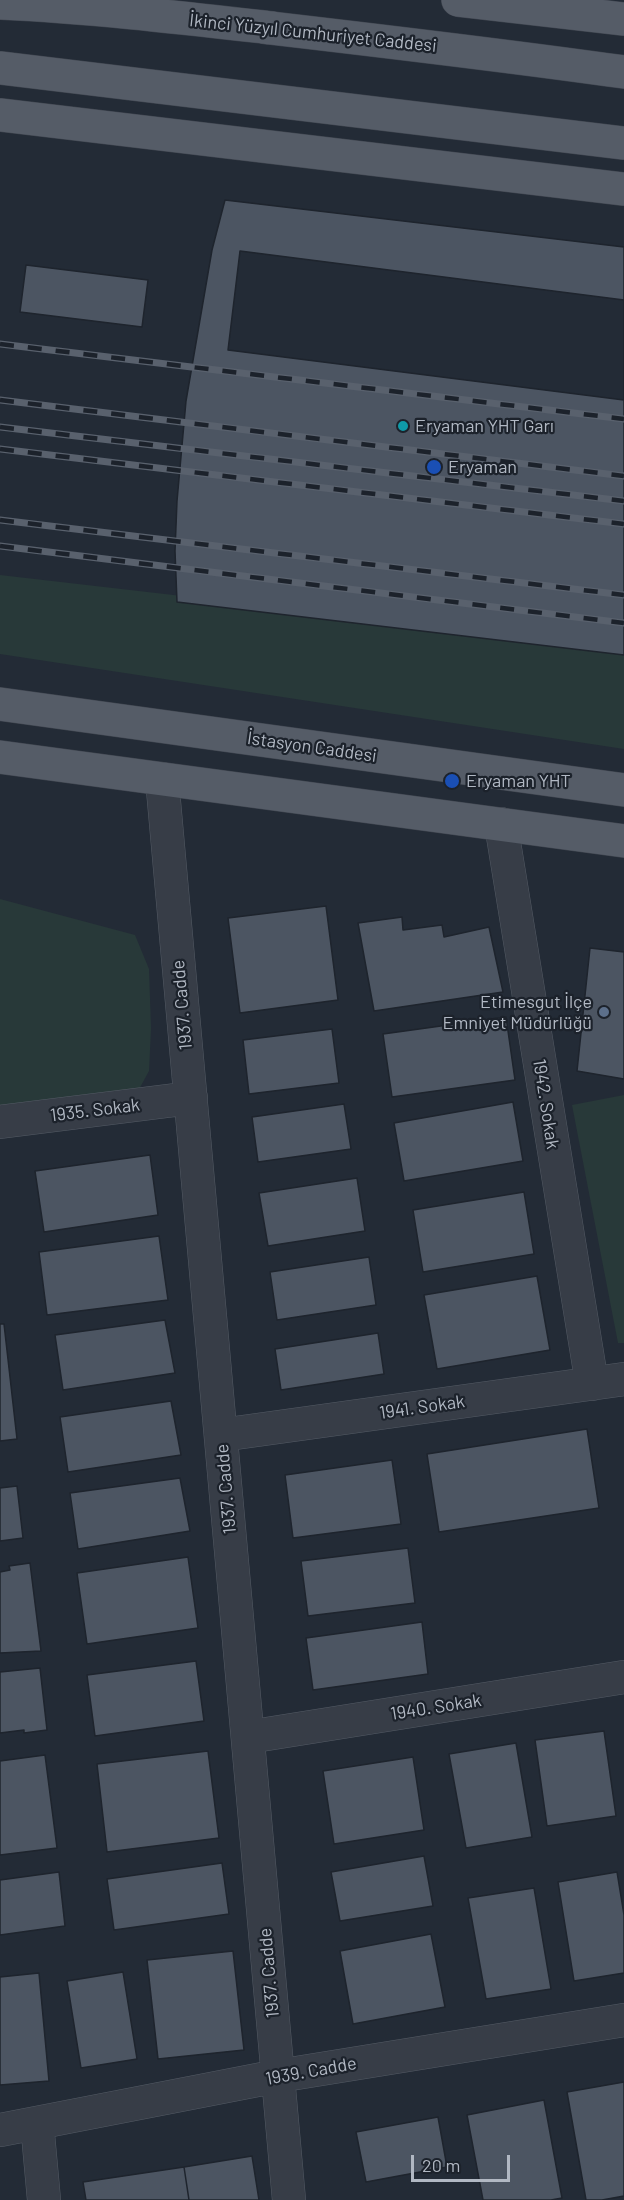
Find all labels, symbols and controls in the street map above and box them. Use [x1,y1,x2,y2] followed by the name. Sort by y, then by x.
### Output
[188,9,438,57] street label: İkinci Yüzyıl Cumhuriyet Caddesi
[415,415,554,437] place label: Eryaman YHT Garı
[396,419,410,433] marker: Eryaman YHT Garı
[448,456,517,478] place label: Eryaman
[425,458,443,476] marker: Eryaman
[246,727,378,767] street label: İstasyon Caddesi
[466,770,571,792] place label: Eryaman YHT
[443,772,461,790] marker: Eryaman YHT
[167,959,197,1051] street label: 1937. Cadde
[442,991,592,1034] place label: Etimesgut İlçe Emniyet Müdürlüğü
[597,1005,611,1019] marker: Etimesgut İlçe Emniyet Müdürlüğü
[528,1057,564,1151] street label: 1942. Sokak
[49,1094,141,1126] street label: 1935. Sokak
[378,1390,466,1424] street label: 1941. Sokak
[211,1443,241,1535] street label: 1937. Cadde
[389,1689,483,1725] street label: 1940. Sokak
[254,1927,284,2019] street label: 1937. Cadde
[264,2052,358,2090] street label: 1939. Cadde
[414,2143,513,2181] scale bar
[422,2154,460,2176] text: 20 m

